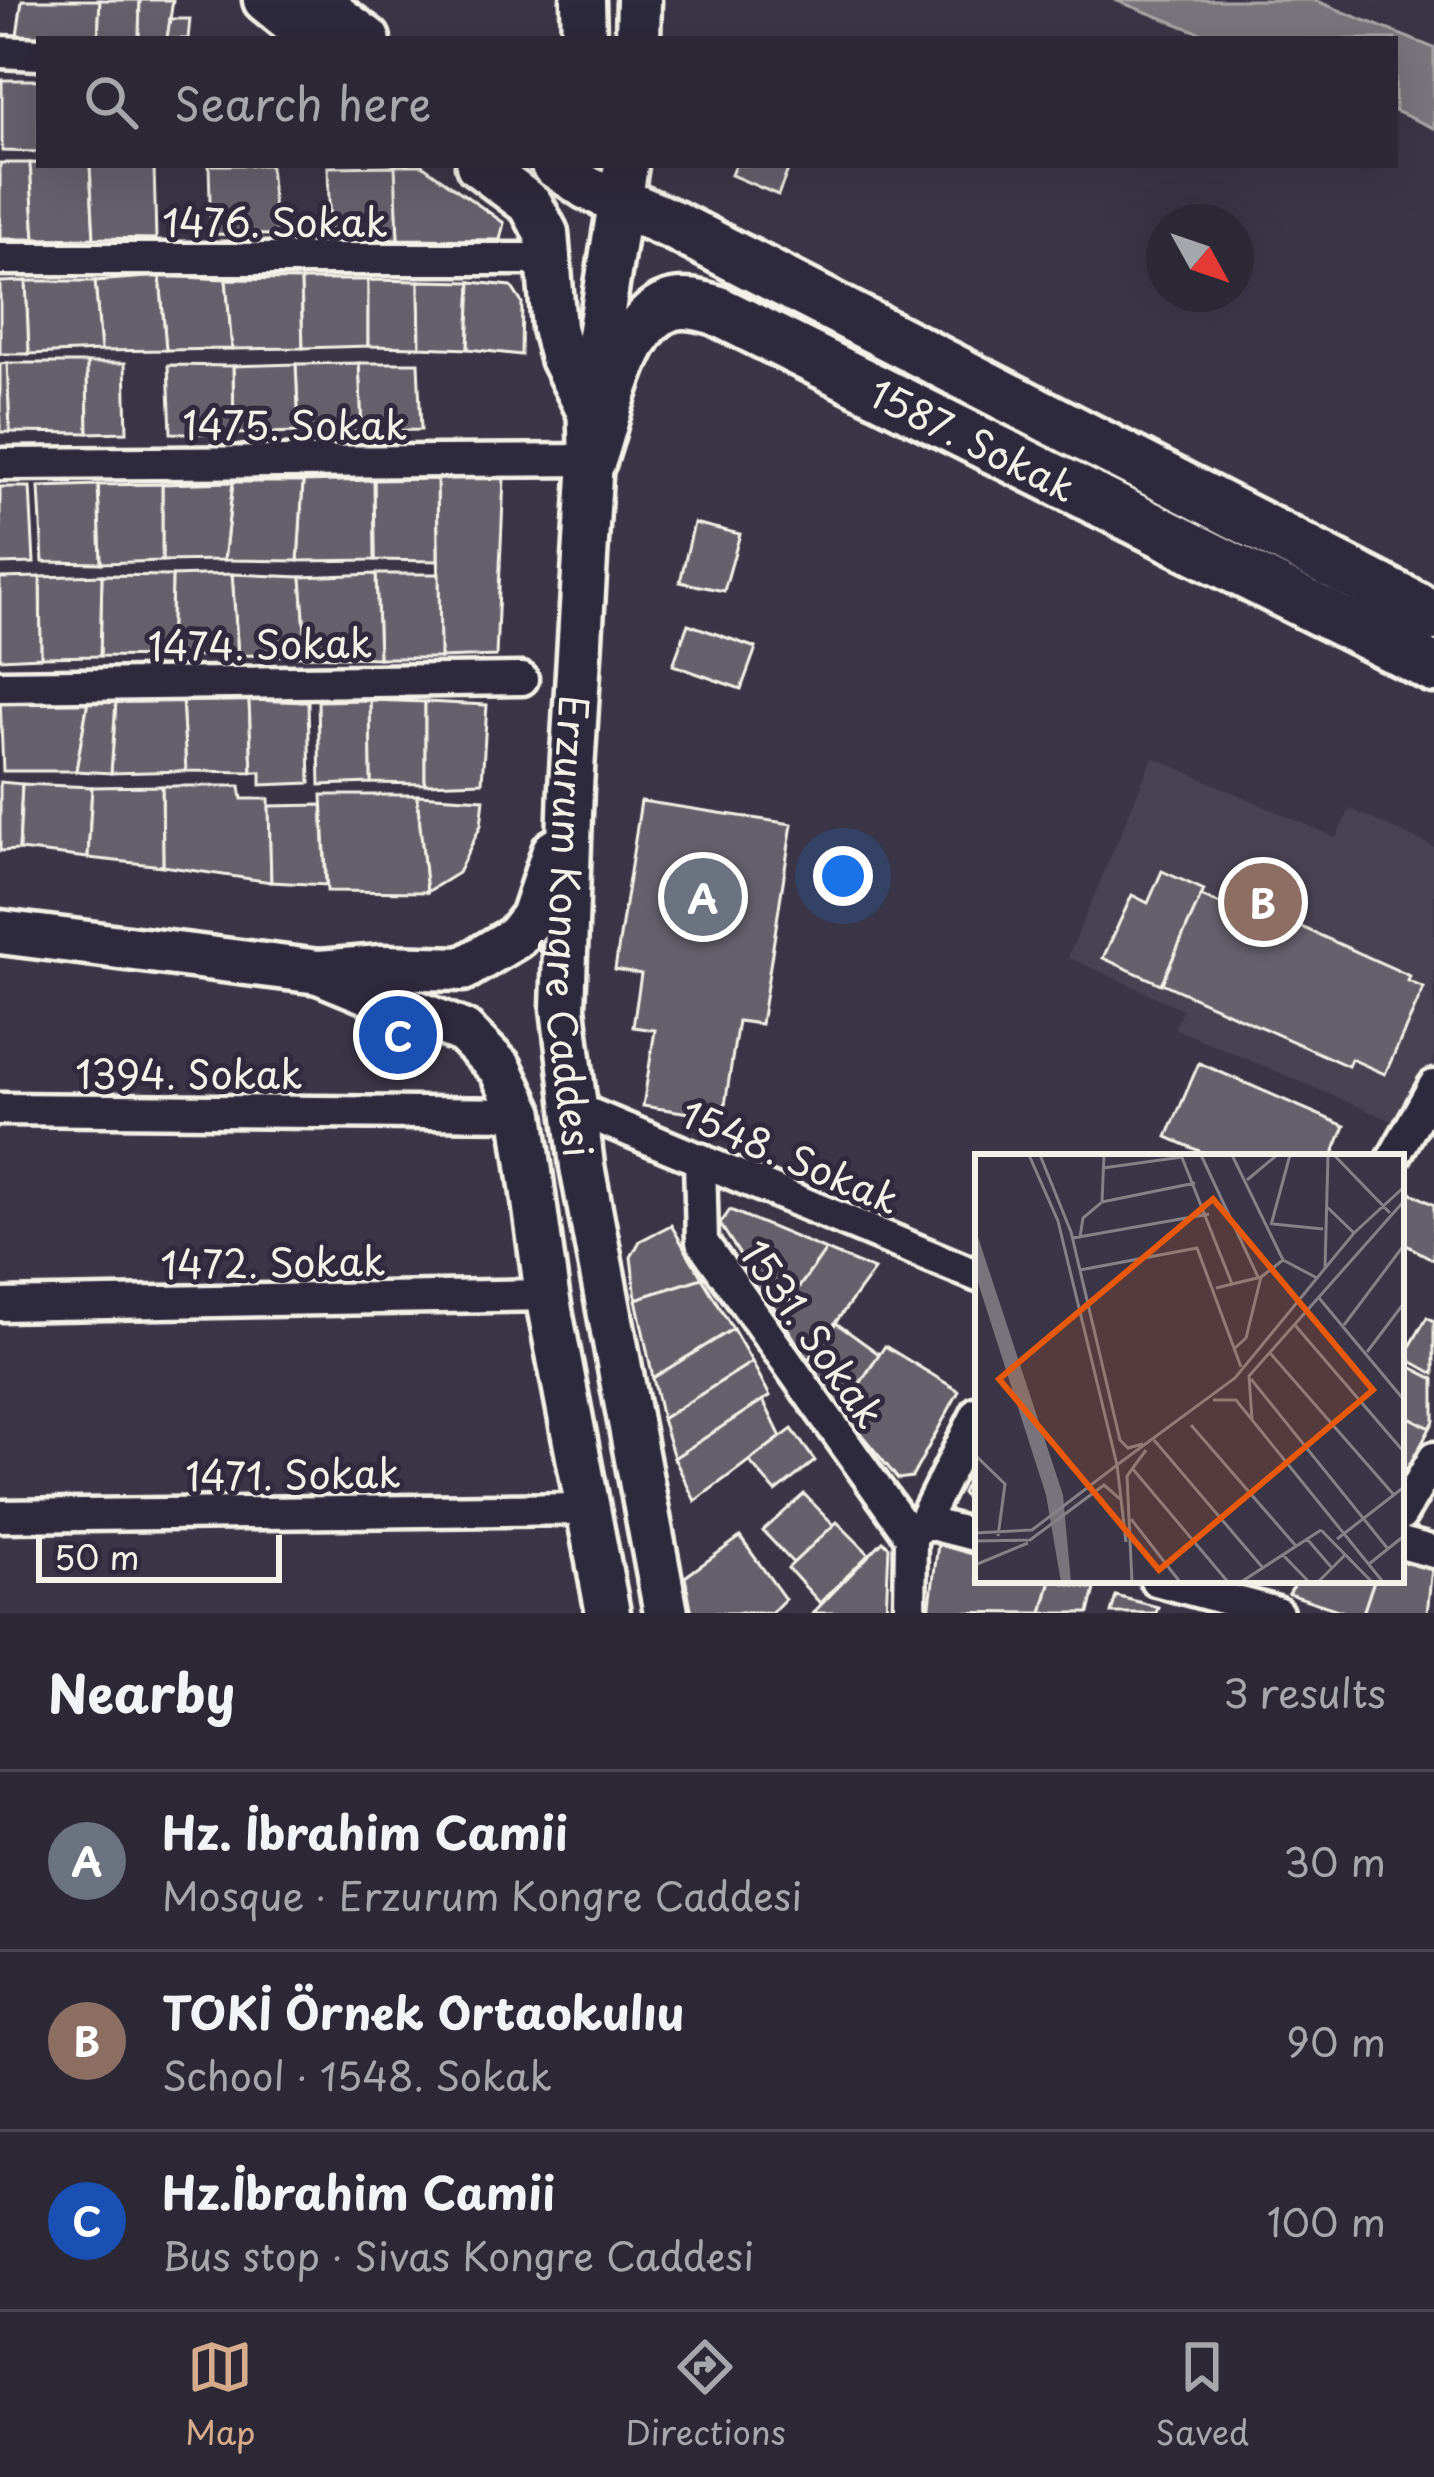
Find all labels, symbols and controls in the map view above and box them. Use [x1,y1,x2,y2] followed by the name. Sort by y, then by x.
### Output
[36,36,1398,168] search box
[174,68,431,136] text: Search here
[78,69,144,135] icon: search
[162,191,388,250] street label: 1476. Sokak
[1146,204,1254,312] north arrow
[860,362,1087,515] street label: 1587. Sokak
[183,394,407,453] street label: 1475. Sokak
[147,612,373,674] street label: 1474. Sokak
[533,693,610,1160] street label: Erzurum Kongre Caddesi
[813,846,873,906] your location
[664,852,742,942] pin: A
[1224,857,1302,947] pin: B
[359,990,437,1080] pin: C
[75,1043,303,1102] street label: 1394. Sokak
[673,1083,909,1227] street label: 1548. Sokak
[975,1154,1404,1583] inset map
[727,1227,901,1439] street label: 1531. Sokak
[160,1230,386,1292] street label: 1472. Sokak
[185,1442,401,1504] street label: 1471. Sokak
[36,1529,282,1582] scale bar
[54,1531,140,1581] text: 50 m
[48,1653,235,1730] text: Nearby
[1223,1662,1386,1721] text: 3 results
[162,1797,568,1865] text: Hz. İbrahim Camii
[72,1831,102,1890] text: A
[1283,1831,1386,1890] text: 30 m
[162,1865,802,1924] text: Mosque · Erzurum Kongre Caddesi
[162,1977,685,2045] text: TOKİ Örnek Ortaokulıu
[74,2011,100,2070] text: B
[1286,2011,1386,2070] text: 90 m
[162,2045,552,2104] text: School · 1548. Sokak
[162,2157,555,2225] text: Hz.İbrahim Camii
[72,2191,102,2250] text: C
[1267,2191,1386,2250] text: 100 m
[162,2225,754,2284] text: Bus stop · Sivas Kongre Caddesi
[185,2334,255,2456] tab: Map
[625,2334,786,2456] tab: Directions
[1155,2334,1249,2456] tab: Saved

